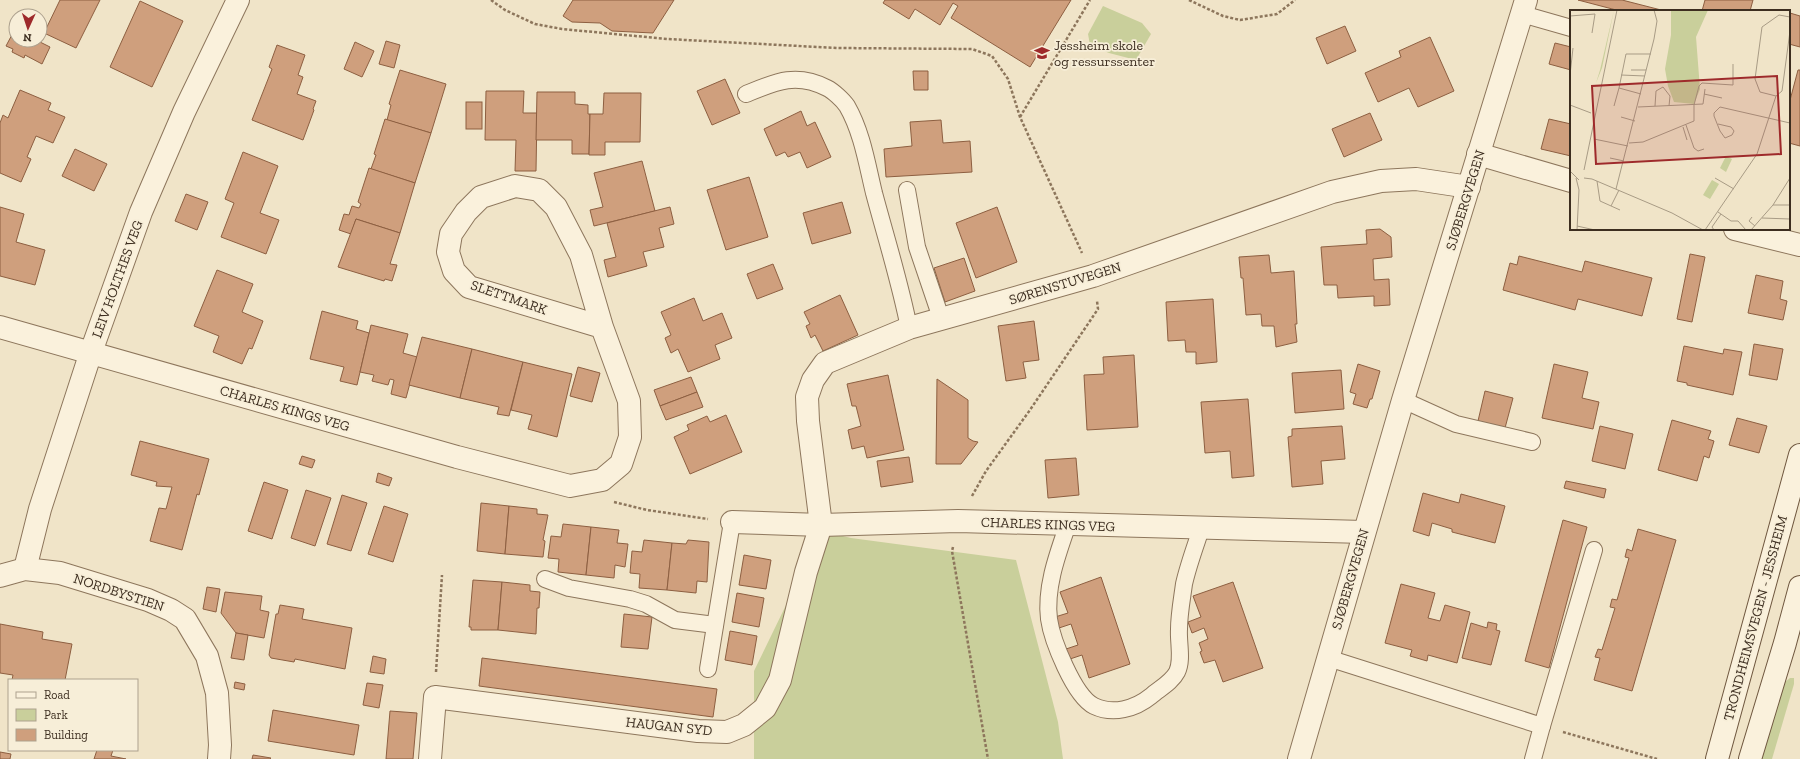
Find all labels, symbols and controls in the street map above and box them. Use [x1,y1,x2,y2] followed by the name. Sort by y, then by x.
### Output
[8,8,48,48] north arrow
[1570,10,1790,230] inset map
[22,31,32,44] text: N
[1054,37,1155,70] place label: Jessheim skole og ressurssenter
[1033,44,1051,62] school or university icon: Jessheim skole og ressurssenter
[1442,148,1489,252] street label: SJØBERGVEGEN
[88,218,147,340] street label: LEIV HOLTHES VEG
[1007,258,1123,309] street label: SØRENSTUVEGEN
[468,276,549,318] street label: SLETTMARK
[218,382,352,435] street label: CHARLES KINGS VEG
[1720,513,1791,723] street label: TRONDHEIMSVEGEN - JESSHEIM
[981,514,1116,535] street label: CHARLES KINGS VEG
[1328,527,1373,631] street label: SJØBERGVEGEN
[71,570,166,615] street label: NORDBYSTIEN
[8,679,138,751] legend
[44,688,70,702] text: Road
[44,708,69,722] text: Park
[625,713,713,740] street label: HAUGAN SYD
[44,728,88,742] text: Building

